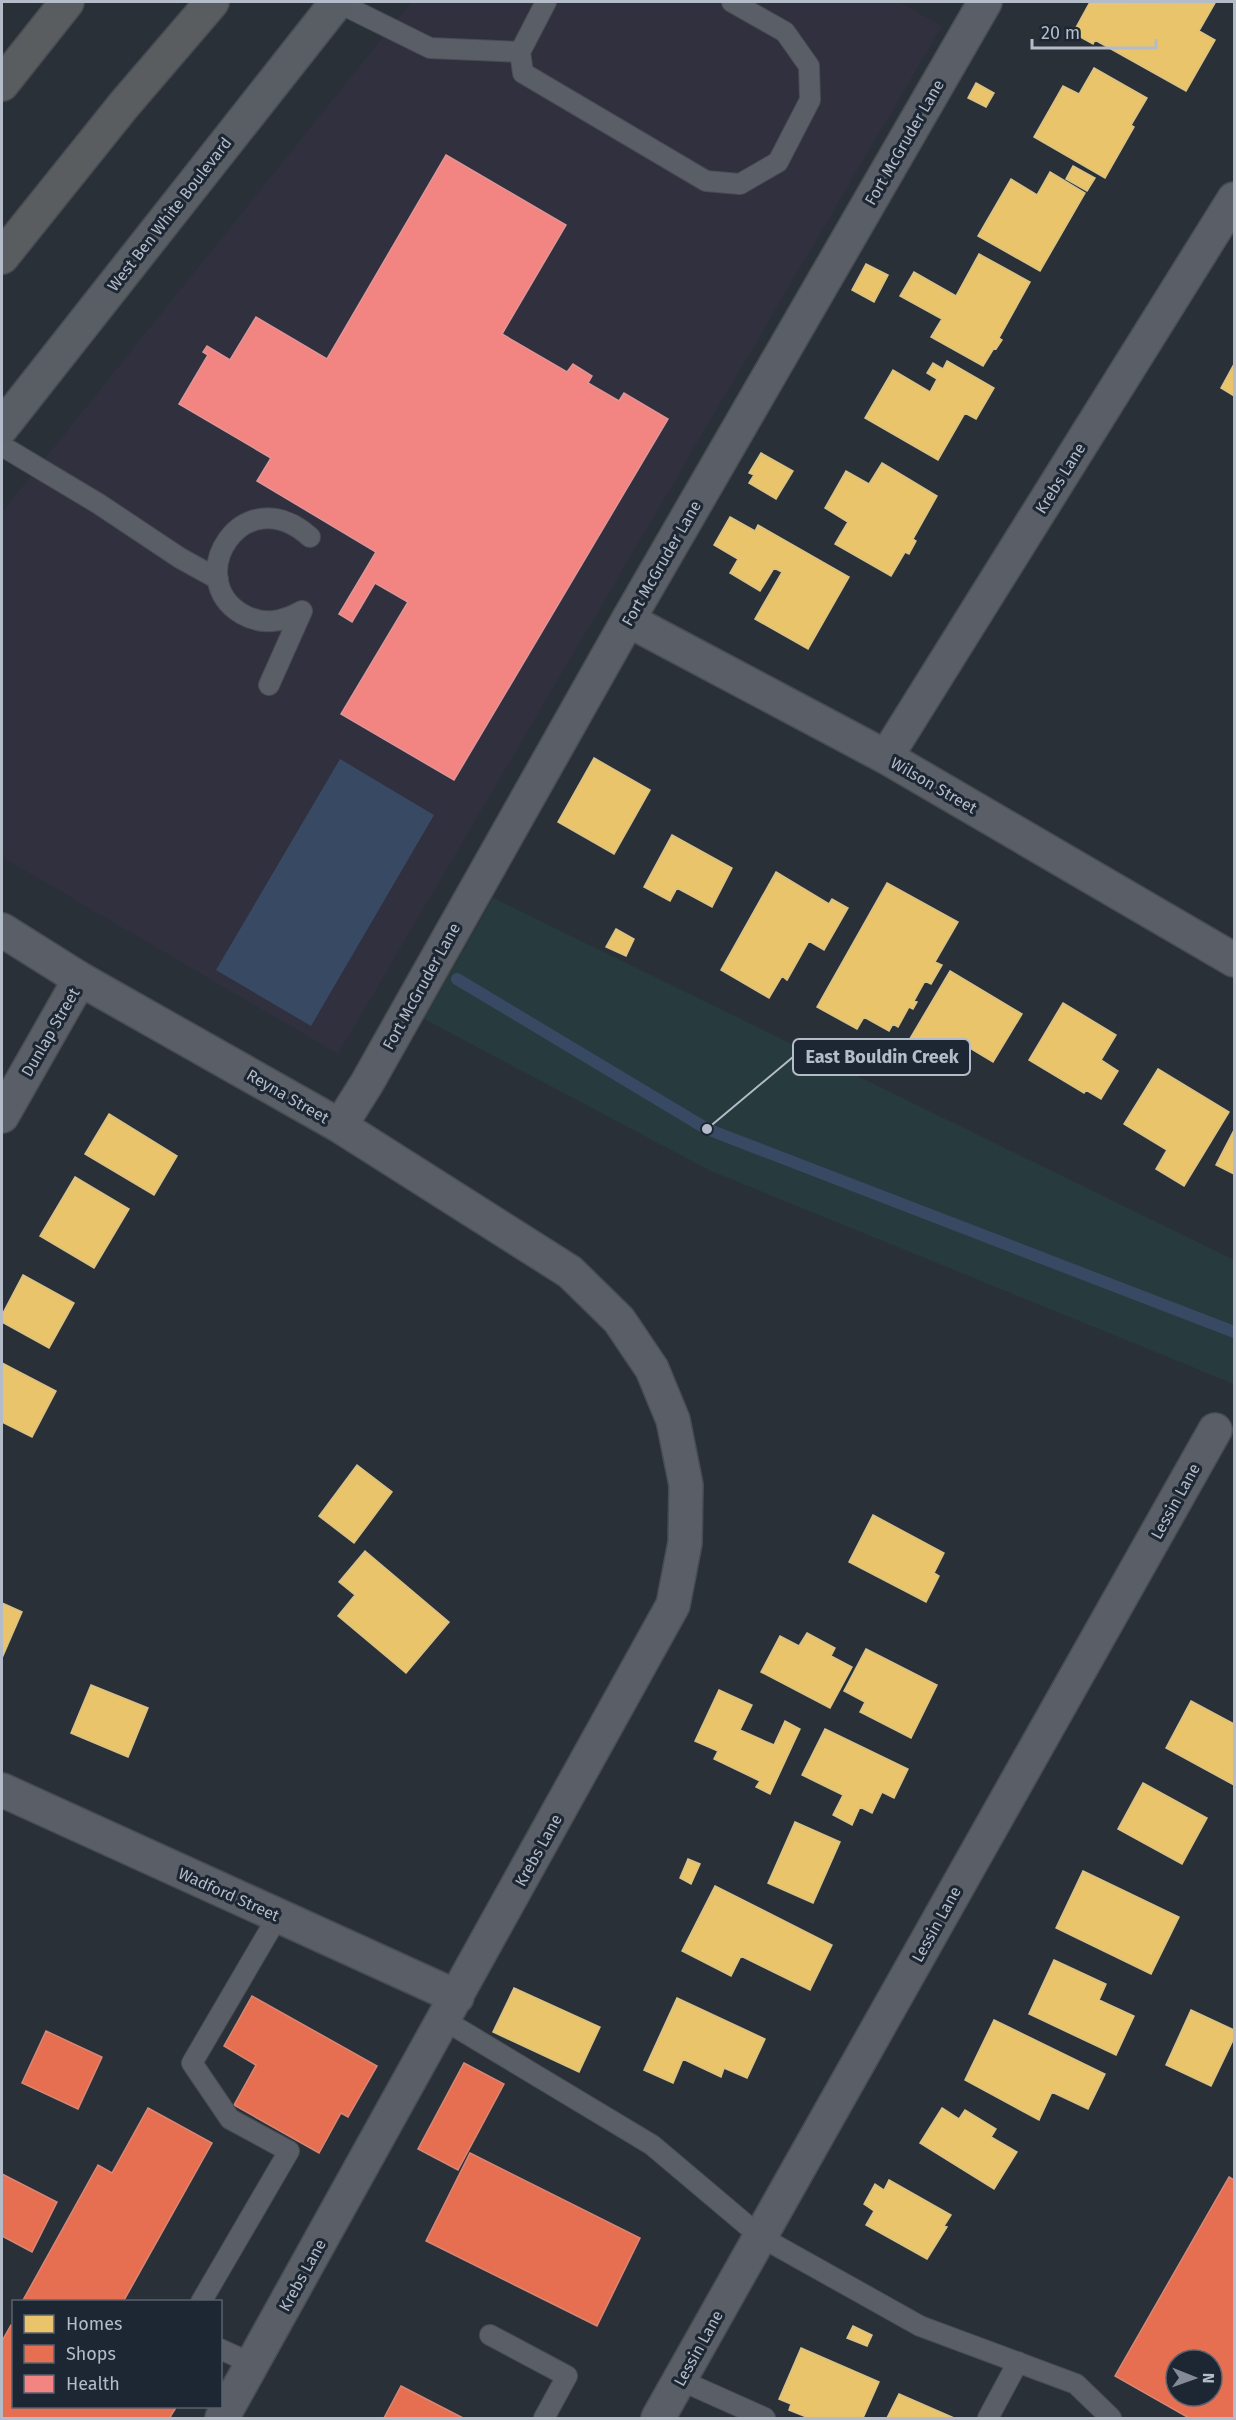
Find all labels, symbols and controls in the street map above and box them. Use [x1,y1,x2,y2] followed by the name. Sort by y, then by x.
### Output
[1032,12,1156,50] scale bar
[1041,22,1080,44] text: 20 m
[861,76,948,208] street label: Fort McGruder Lane
[103,134,235,295] street label: West Ben White Boulevard
[1031,439,1090,517] street label: Krebs Lane
[618,497,705,629] street label: Fort McGruder Lane
[887,753,980,818] street label: Wilson Street
[379,920,464,1053] street label: Fort McGruder Lane
[17,984,84,1080] street label: Dunlap Street
[793,1039,970,1075] callout: East Bouldin Creek
[805,1046,960,1068] text: East Bouldin Creek
[243,1065,332,1128] street label: Reyna Street
[1147,1460,1204,1543] street label: Lessin Lane
[511,1811,566,1890] street label: Krebs Lane
[175,1864,282,1925] street label: Wadford Street
[908,1883,965,1966] street label: Lessin Lane
[275,2236,330,2315] street label: Krebs Lane
[12,2300,222,2408] legend
[670,2307,727,2390] street label: Lessin Lane
[66,2313,122,2335] text: Homes
[66,2343,116,2365] text: Shops
[1164,2348,1224,2408] north arrow
[66,2373,120,2395] text: Health
[1199,2373,1218,2384] text: N

